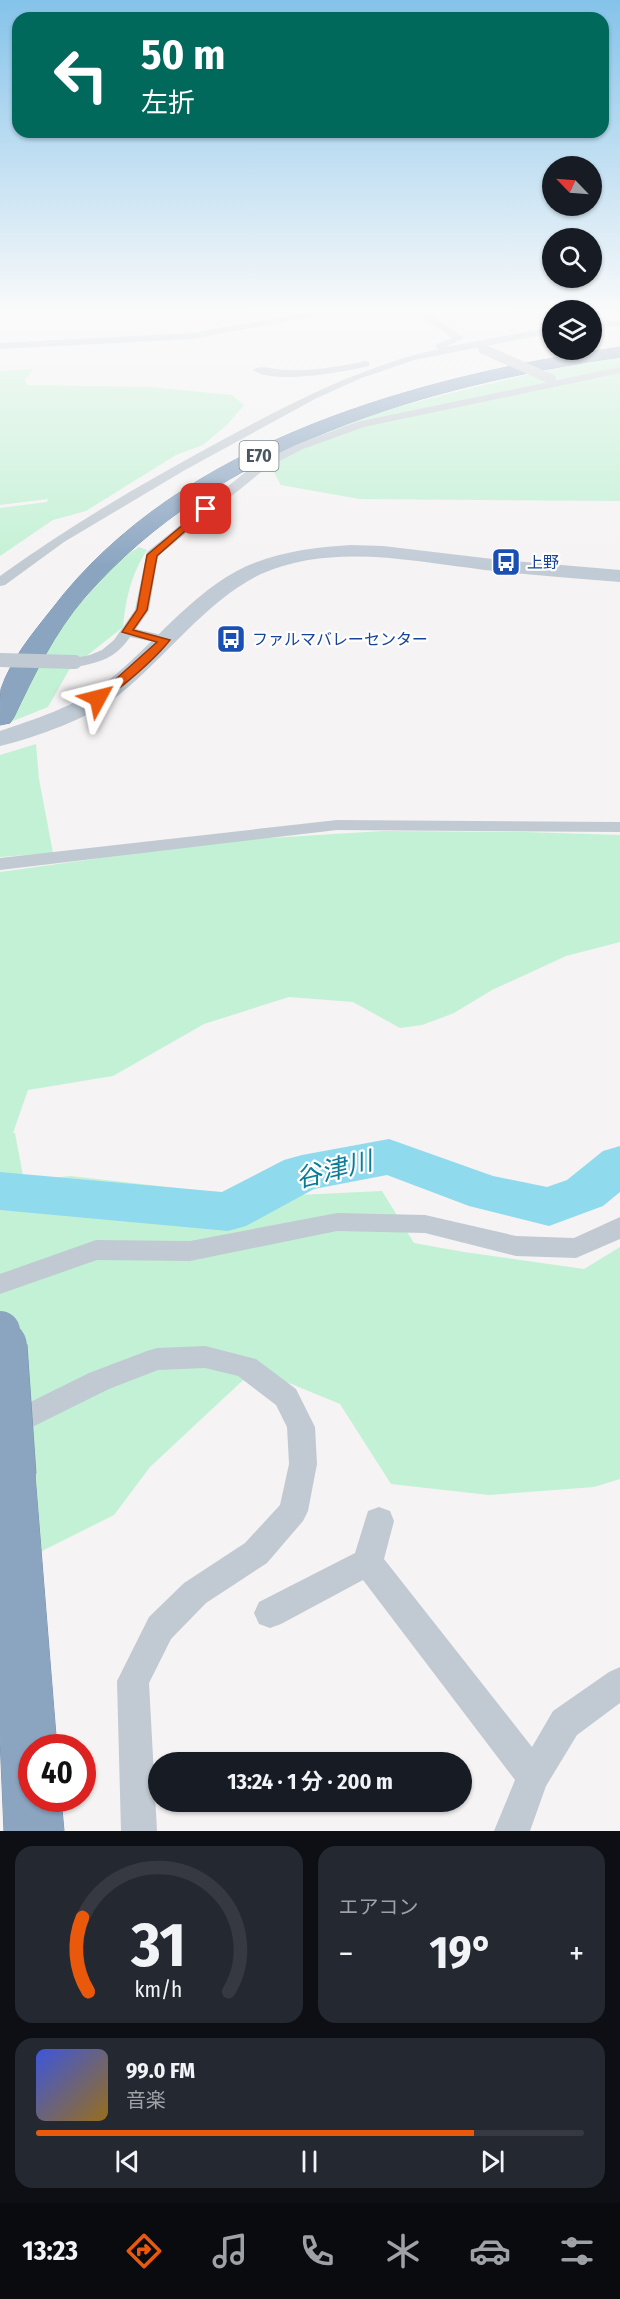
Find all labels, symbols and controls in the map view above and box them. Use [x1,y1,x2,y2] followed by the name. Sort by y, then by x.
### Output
[141,30,225,80] text: 50 m
[42,36,120,114] icon: left
[141,87,195,119] text: 左折
[542,156,602,216] north arrow
[542,156,602,360] map controls
[542,228,602,288] button: search
[542,300,602,360] button: layers
[240,441,278,471] road number: E70
[180,483,231,534] pin
[189,492,222,525] icon: arrive
[490,546,522,578] bus stop icon: 上野
[527,553,559,572] place label: 上野
[215,623,247,655] bus stop icon: ファルマバレーセンター
[252,630,428,649] place label: ファルマバレーセンター
[66,666,130,730] position arrow
[292,1145,378,1194] water label: 谷津川
[18,1734,96,1812] speed limit sign: 40
[227,1768,393,1795] text: 13:24 · 1 分 · 200 m
[339,1895,419,1919] text: エアコン
[130,1908,186,1983] text: 31
[429,1926,493,1980] text: 19°
[339,1934,353,1974] text: −
[569,1934,584,1974] text: +
[135,1977,183,2003] text: km/h
[126,2057,195,2084] text: 99.0 FM
[126,2088,166,2112] text: 音楽
[111,2145,144,2178] icon: previous
[293,2145,326,2178] icon: pause
[476,2145,509,2178] icon: next
[123,2230,165,2272] icon: directions
[209,2230,251,2272] icon: music
[296,2230,338,2272] icon: phone
[382,2230,424,2272] icon: climate
[469,2230,511,2272] icon: car
[556,2230,598,2272] icon: filters
[22,2235,78,2267] text: 13:23

